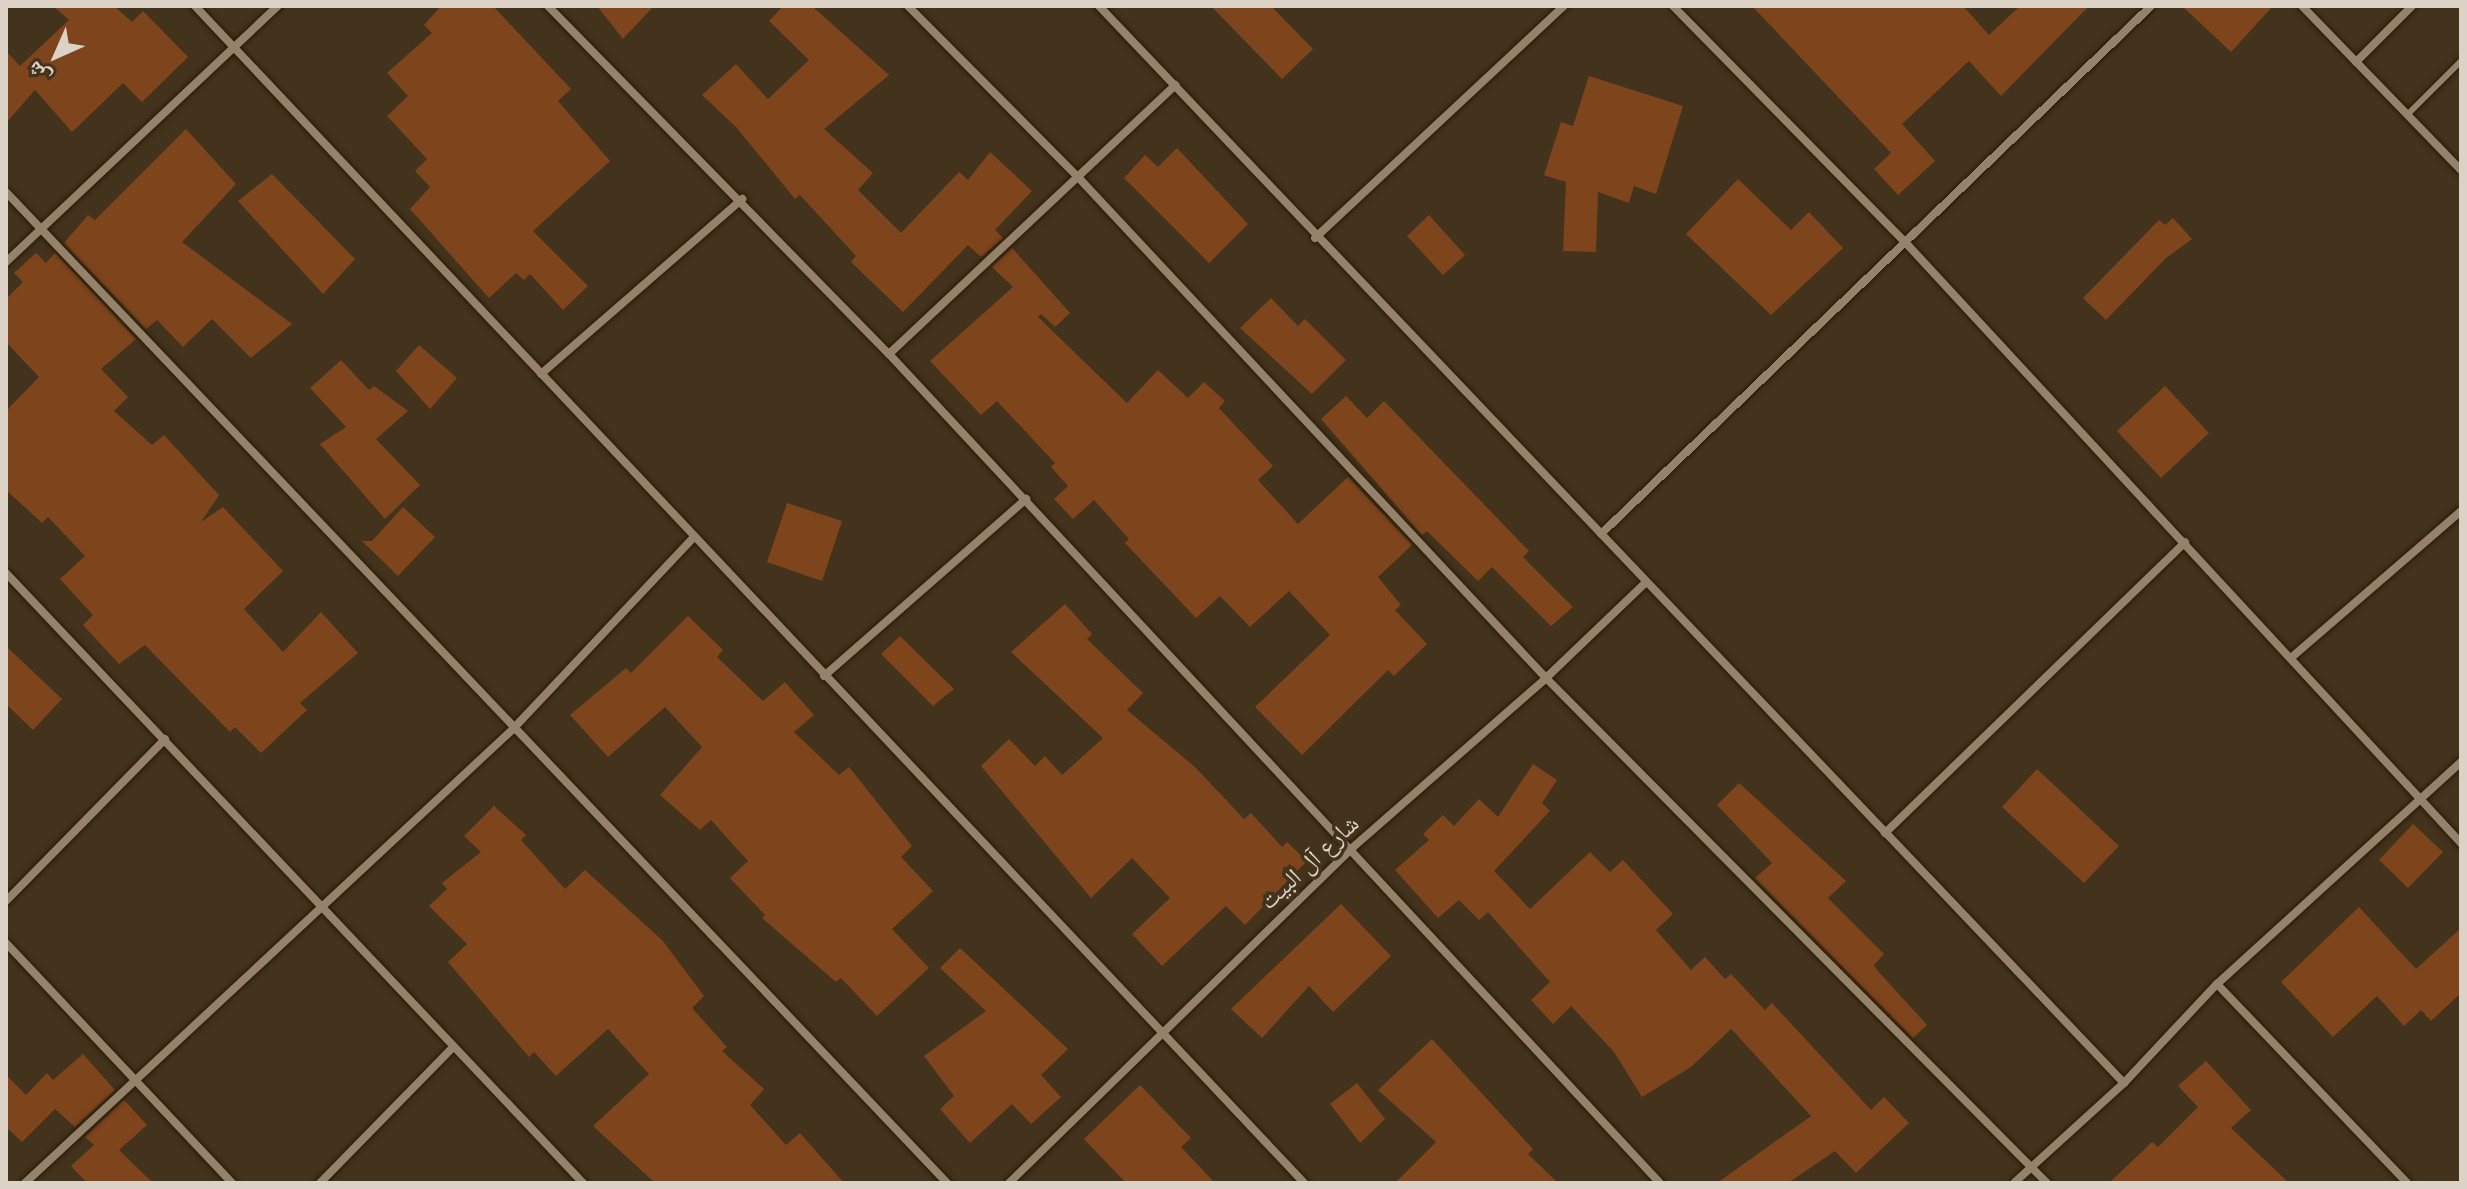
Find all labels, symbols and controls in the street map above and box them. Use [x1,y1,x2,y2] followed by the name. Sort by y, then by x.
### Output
[16,16,96,96] north arrow
[22,56,56,90] text: ش
[1253,809,1365,915] street label: شارع آل البيت

